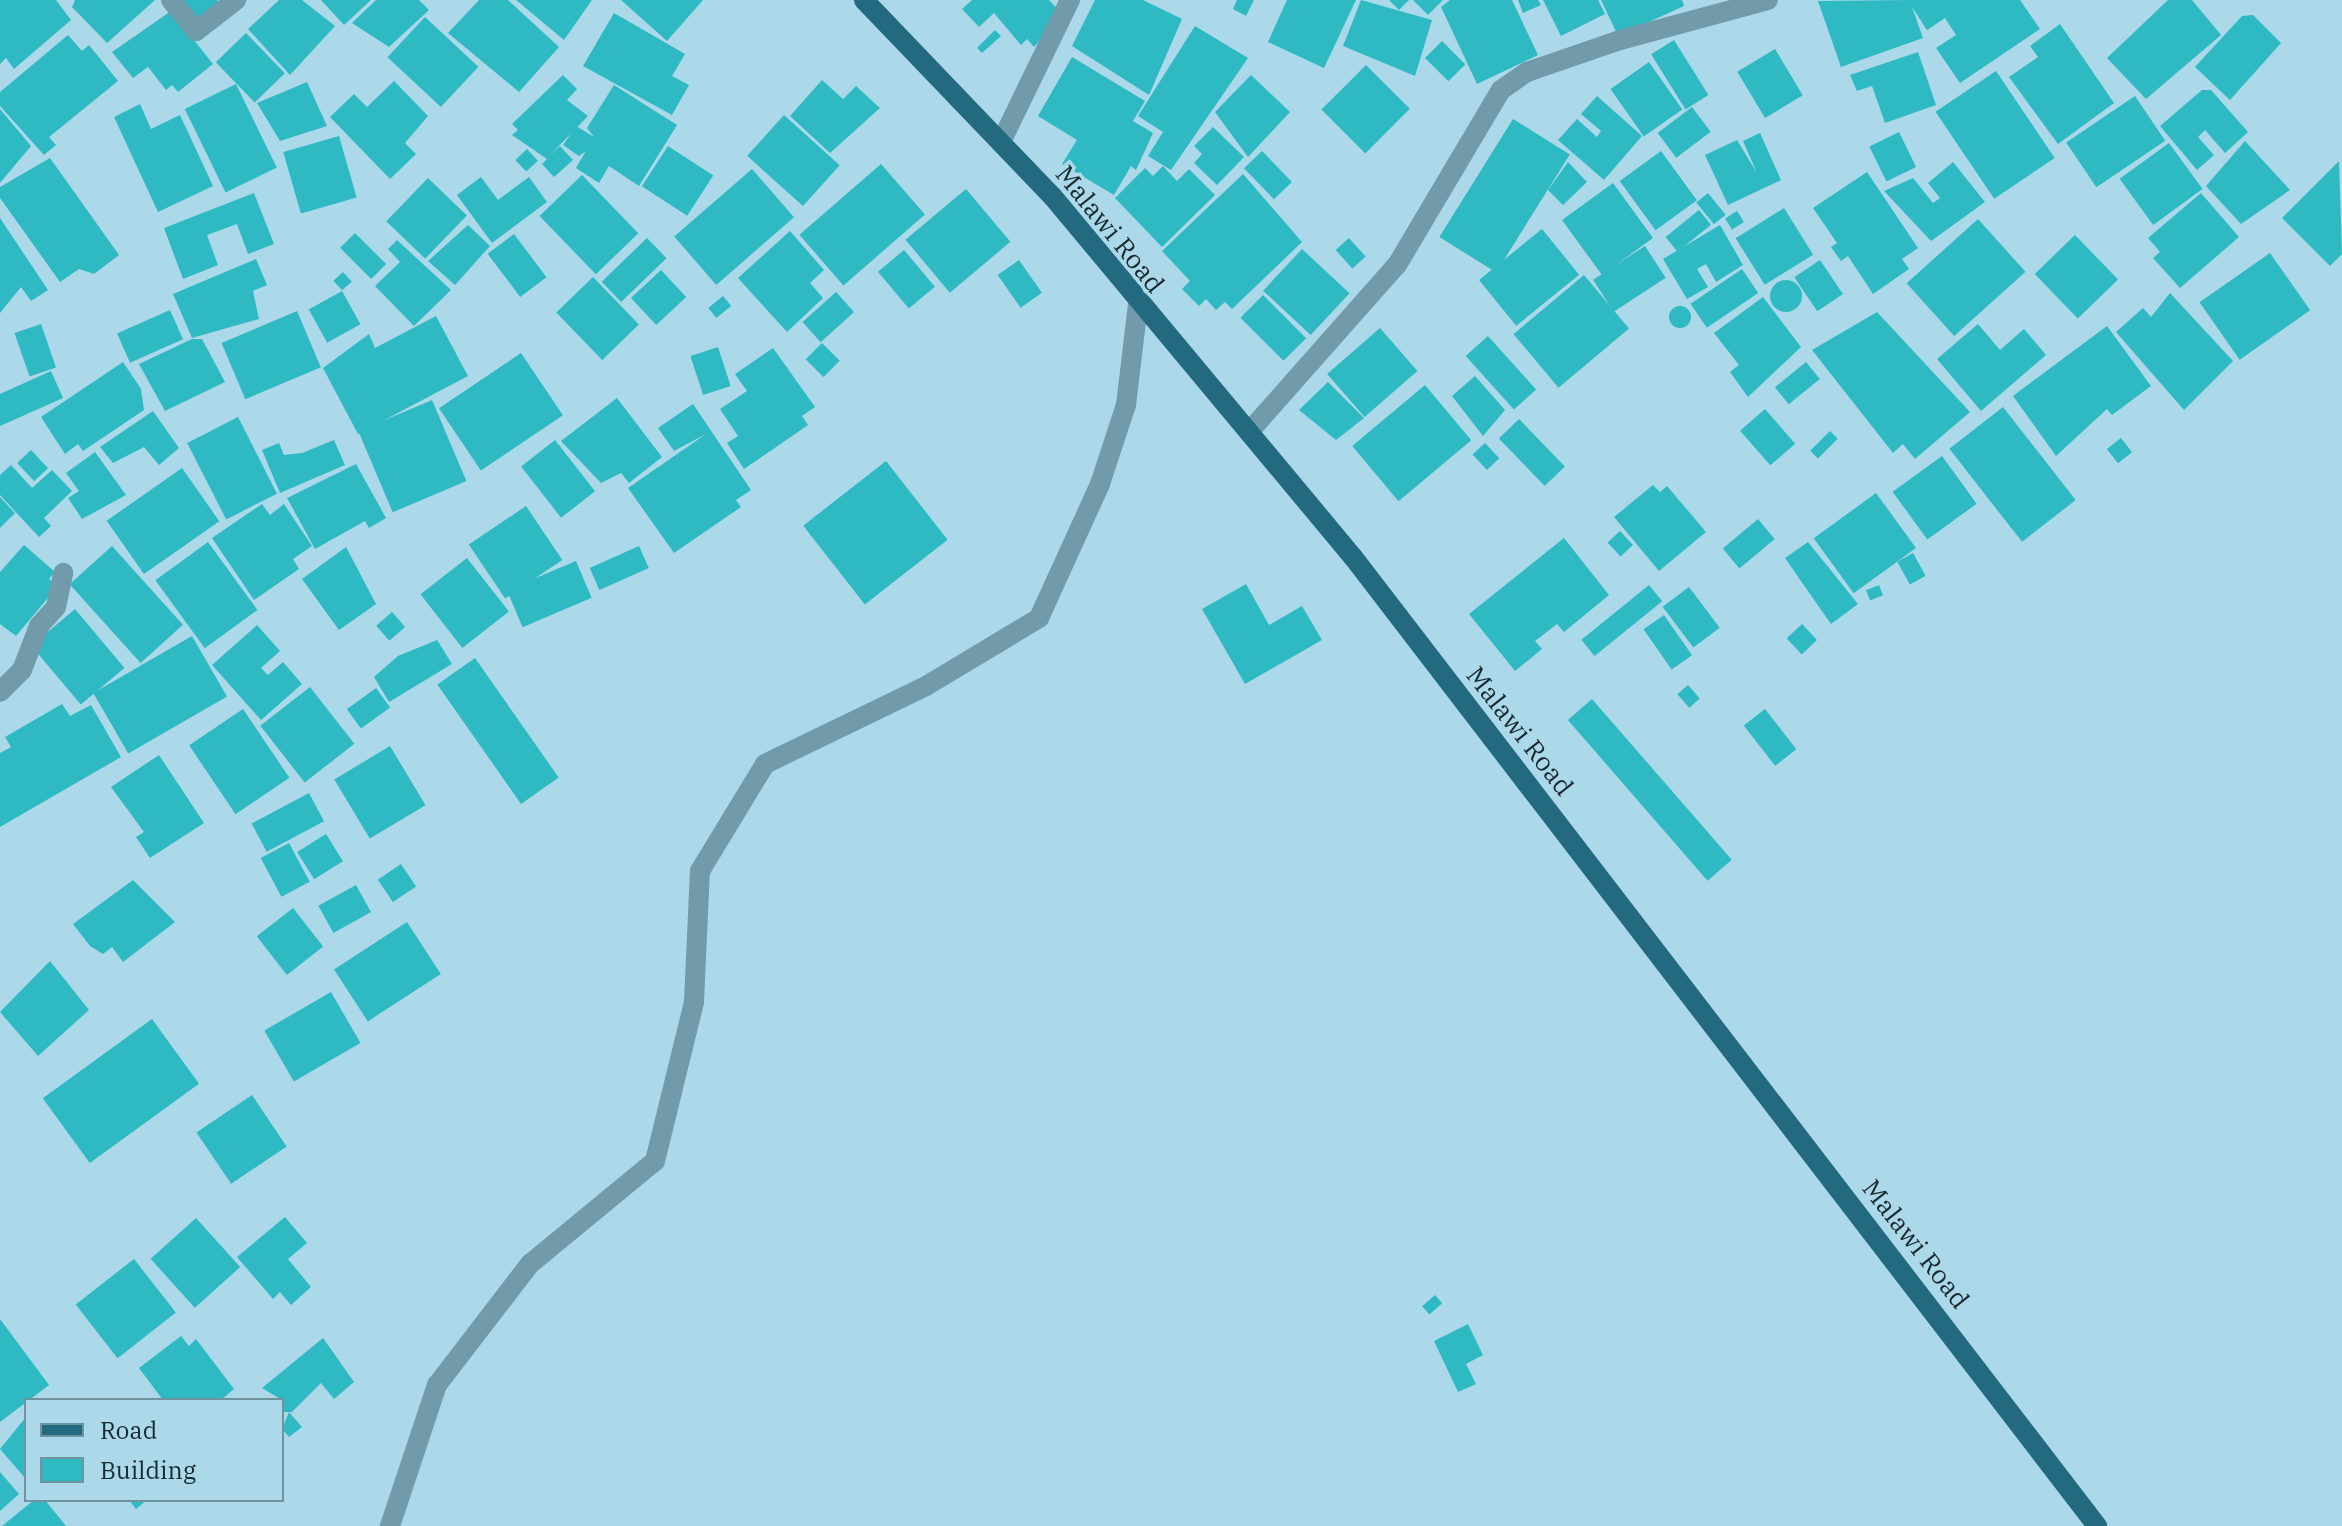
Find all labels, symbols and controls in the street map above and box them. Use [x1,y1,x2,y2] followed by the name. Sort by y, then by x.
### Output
[1049,159,1171,299] street label: Malawi Road
[1460,660,1580,802] street label: Malawi Road
[1856,1173,1976,1315] street label: Malawi Road
[24,1398,284,1502] legend
[100,1414,157,1446] text: Road
[100,1454,196,1486] text: Building

